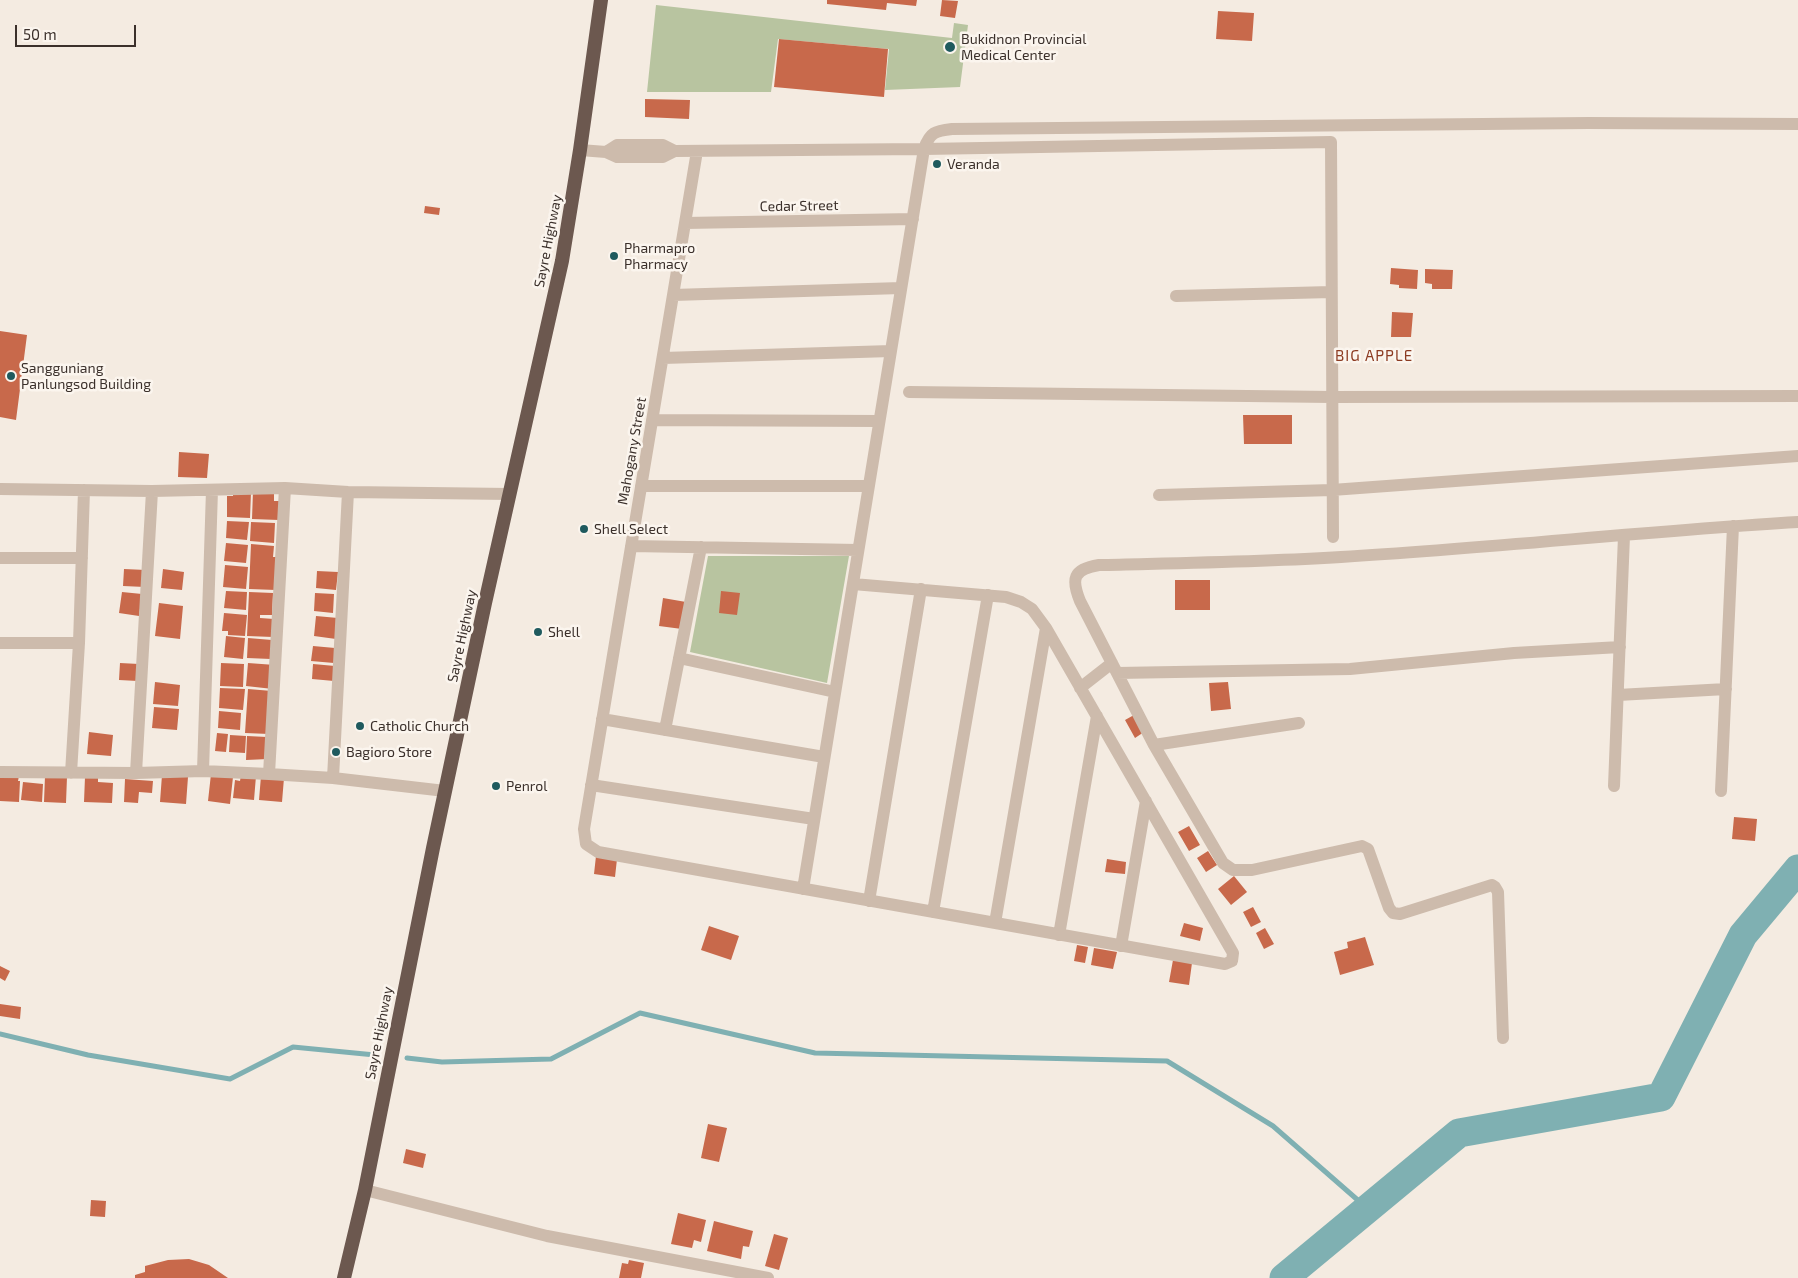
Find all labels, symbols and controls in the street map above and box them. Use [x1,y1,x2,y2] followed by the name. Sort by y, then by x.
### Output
[18,15,139,47] scale bar
[23,25,57,43] text: 50 m
[961,31,1086,64] place label: Bukidnon Provincial Medical Center
[943,40,957,54] marker: Bukidnon Provincial Medical Center
[947,156,1000,172] place label: Veranda
[931,158,943,170] marker: Veranda
[531,193,565,289] street label: Sayre Highway
[759,197,839,215] street label: Cedar Street
[624,240,695,272] place label: Pharmapro Pharmacy
[608,250,620,262] marker: Pharmapro Pharmacy
[1334,347,1414,365] district label: BIG APPLE
[21,360,151,392] place label: Sangguniang Panlungsod Building
[5,370,17,382] marker: Sangguniang Panlungsod Building
[614,396,650,506] street label: Mahogany Street
[594,521,668,537] place label: Shell Select
[578,523,590,535] marker: Shell Select
[444,588,480,684] street label: Sayre Highway
[548,624,580,640] place label: Shell
[532,626,544,638] marker: Shell
[370,718,469,734] place label: Catholic Church
[354,720,366,732] marker: Catholic Church
[346,744,432,760] place label: Bagioro Store
[330,746,342,758] marker: Bagioro Store
[506,778,547,794] place label: Penrol
[490,780,502,792] marker: Penrol
[362,985,396,1081] street label: Sayre Highway

